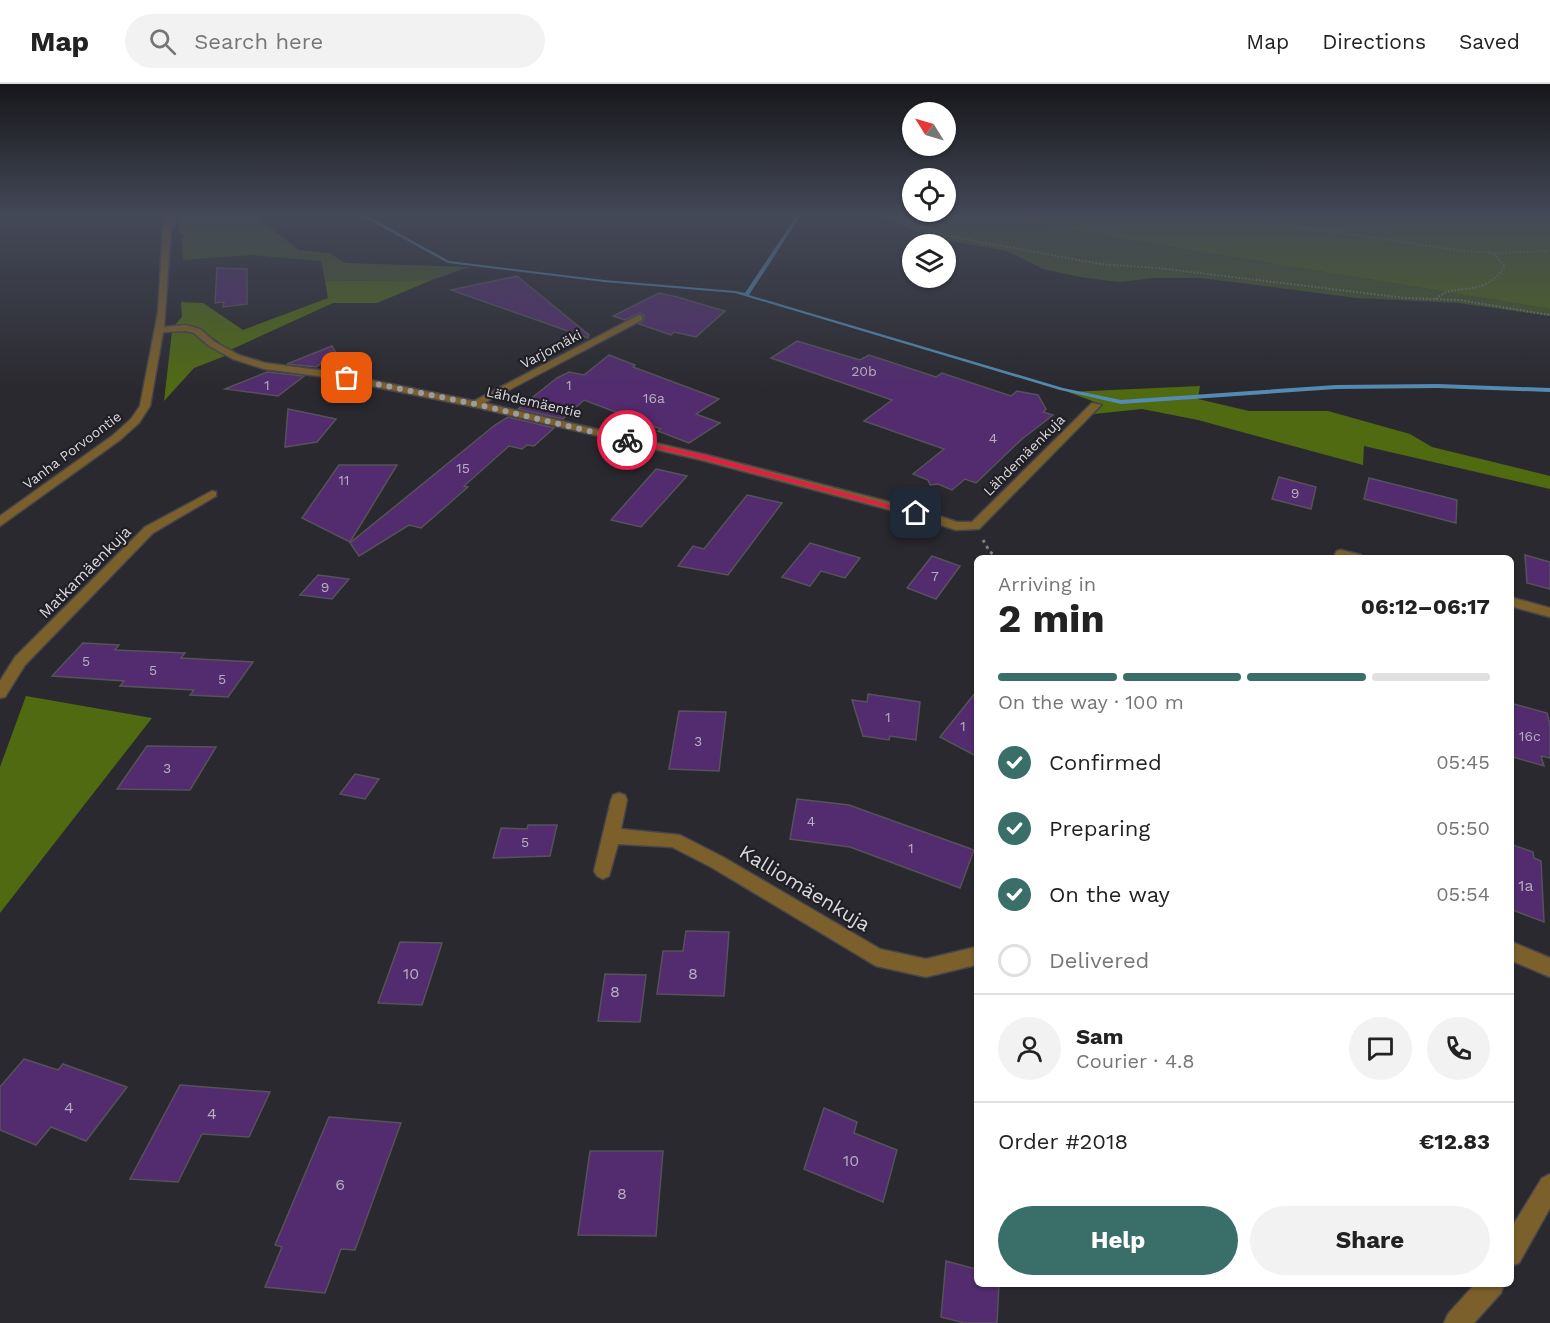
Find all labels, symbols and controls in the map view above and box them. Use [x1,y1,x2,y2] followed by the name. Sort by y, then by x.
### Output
[125,14,545,68] search box
[30,25,89,58] text: Map
[146,25,179,58] icon: search
[194,29,323,54] text: Search here
[1246,29,1289,54] text: Map
[1322,29,1426,54] text: Directions
[1459,29,1520,54] text: Saved
[902,102,956,156] north arrow
[902,102,956,288] map controls
[902,168,956,222] button: locate
[902,234,956,288] button: layers
[518,326,584,372] street label: Varjomäki
[321,352,372,403] pin
[330,361,363,394] icon: bag
[851,363,877,379] house number: 20b
[264,377,270,393] house number: 1
[566,377,572,393] house number: 1
[485,383,583,421] street label: Lähdemäentie
[643,390,665,406] house number: 16a
[20,408,124,492] street label: Vanha Porvoontie
[597,410,657,470] courier
[980,411,1068,499] street label: Lähdemäenkuja
[611,424,644,457] icon: bike
[989,430,997,446] house number: 4
[456,460,470,476] house number: 15
[339,472,349,488] house number: 11
[1291,485,1299,501] house number: 9
[890,487,941,538] pin
[899,496,932,529] icon: home
[35,522,135,622] street label: Matkamäenkuja
[931,568,939,584] house number: 7
[998,572,1096,596] text: Arriving in
[321,579,329,595] house number: 9
[1361,594,1490,619] text: 06:12–06:17
[998,596,1105,641] text: 2 min
[82,653,90,669] house number: 5
[149,662,157,678] house number: 5
[218,671,226,687] house number: 5
[998,690,1184,714] text: On the way · 100 m
[885,709,891,725] house number: 1
[960,718,966,734] house number: 1
[1519,728,1541,744] house number: 16c
[694,733,702,749] house number: 3
[998,746,1031,779] icon: check
[1049,750,1162,775] text: Confirmed
[1436,750,1490,774] text: 05:45
[163,760,171,776] house number: 3
[998,812,1031,845] icon: check
[807,813,815,829] house number: 4
[1049,816,1150,841] text: Preparing
[1436,816,1490,840] text: 05:50
[521,834,529,850] house number: 5
[735,840,875,936] street label: Kalliomäenkuja
[908,840,914,856] house number: 1
[1518,876,1534,895] house number: 1a
[998,878,1031,911] icon: check
[1049,882,1170,907] text: On the way
[1436,882,1490,906] text: 05:54
[1049,948,1149,973] text: Delivered
[403,964,419,983] house number: 10
[688,964,698,983] house number: 8
[610,982,620,1001] house number: 8
[998,1017,1061,1080] button: person
[1349,1017,1412,1080] button: chat
[1427,1017,1490,1080] button: phone
[1076,1024,1124,1049] text: Sam
[1076,1049,1195,1073] text: Courier · 4.8
[64,1098,74,1117] house number: 4
[207,1104,217,1123] house number: 4
[998,1129,1128,1154] text: Order #2018
[1419,1129,1490,1154] text: €12.83
[843,1151,859,1170] house number: 10
[335,1175,345,1194] house number: 6
[617,1184,627,1203] house number: 8
[998,1206,1238,1275] button: Help
[1250,1206,1490,1275] button: Share

